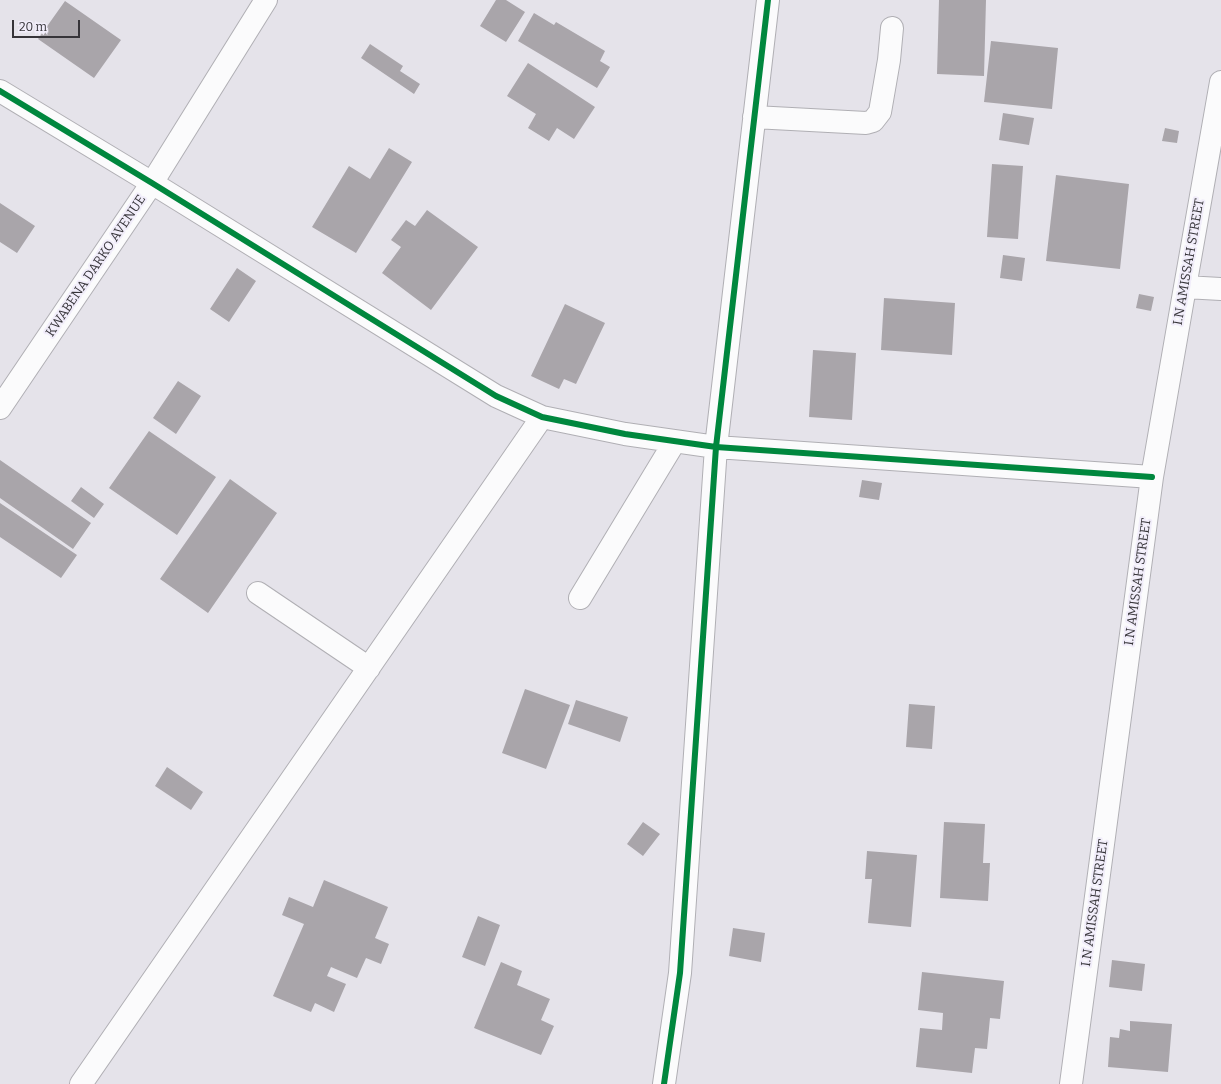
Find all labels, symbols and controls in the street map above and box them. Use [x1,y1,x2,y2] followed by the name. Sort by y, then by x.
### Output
[14,12,82,38] scale bar
[19,20,47,34] text: 20 m
[43,192,149,340] street label: KWABENA DARKO AVENUE
[1170,197,1208,327] street label: I.N AMISSAH STREET
[1121,517,1155,647] street label: I.N AMISSAH STREET
[1078,838,1112,968] street label: I.N AMISSAH STREET

